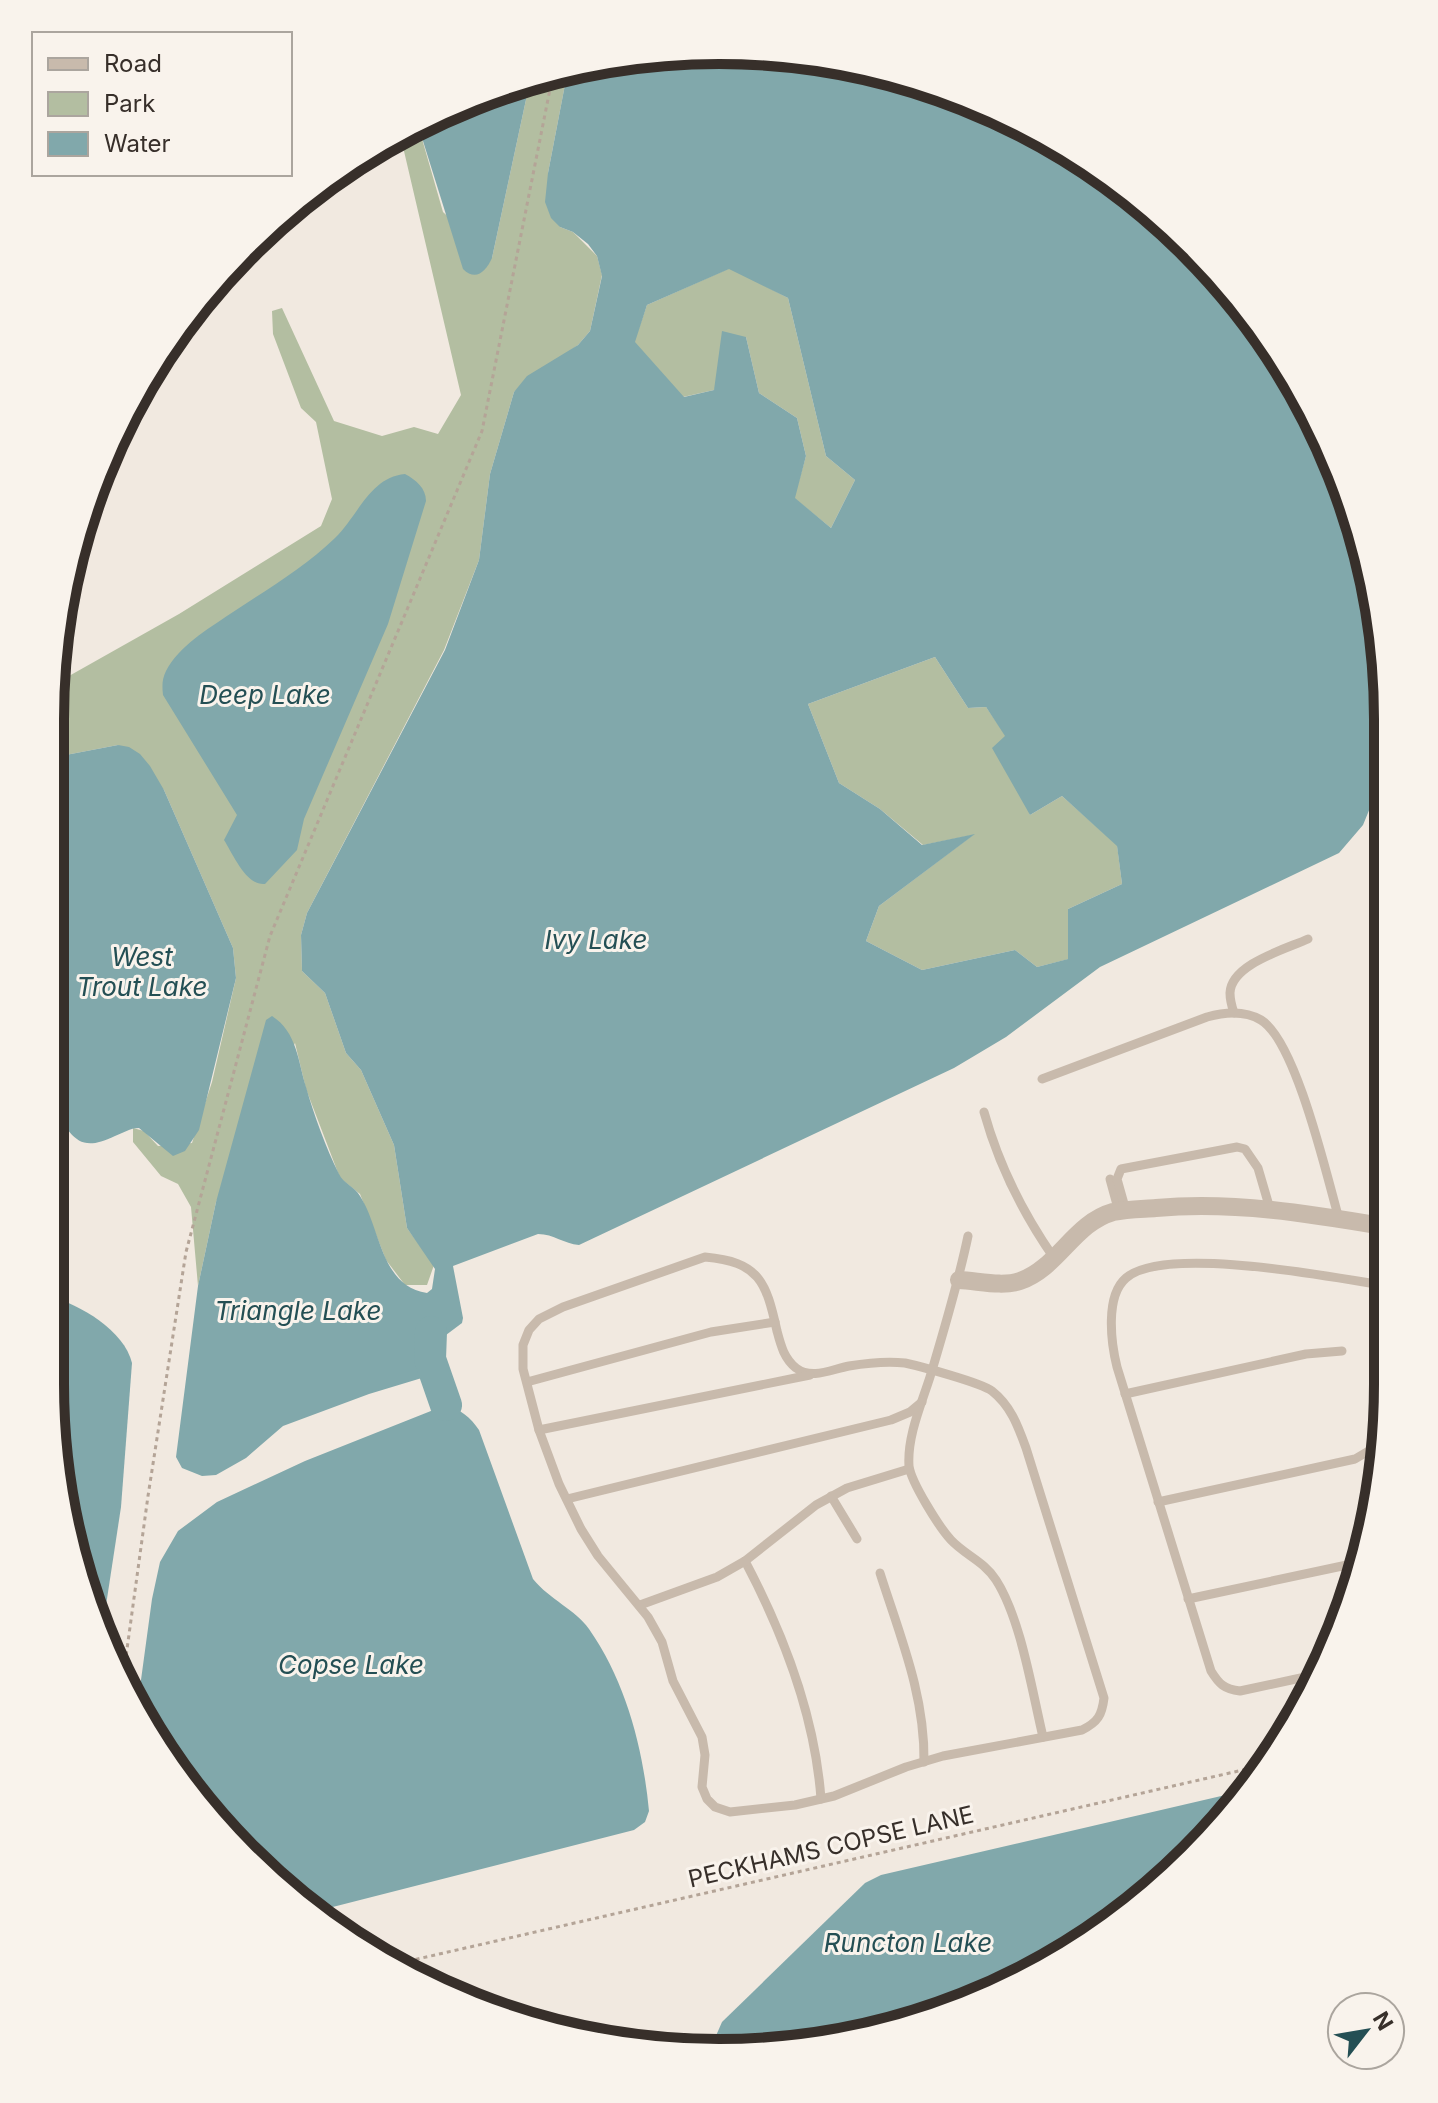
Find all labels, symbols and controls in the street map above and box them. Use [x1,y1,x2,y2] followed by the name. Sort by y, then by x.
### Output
[32,32,292,176] legend
[104,49,162,78] text: Road
[104,89,155,118] text: Park
[104,129,171,158] text: Water
[199,679,331,710] water label: Deep Lake
[545,924,647,955] water label: Ivy Lake
[77,941,207,1002] water label: West Trout Lake
[214,1295,382,1326] water label: Triangle Lake
[278,1649,424,1680] water label: Copse Lake
[685,1800,976,1893] street label: PECKHAMS COPSE LANE
[824,1927,992,1958] water label: Runcton Lake
[1326,1991,1406,2071] north arrow
[1368,2007,1399,2035] text: N

